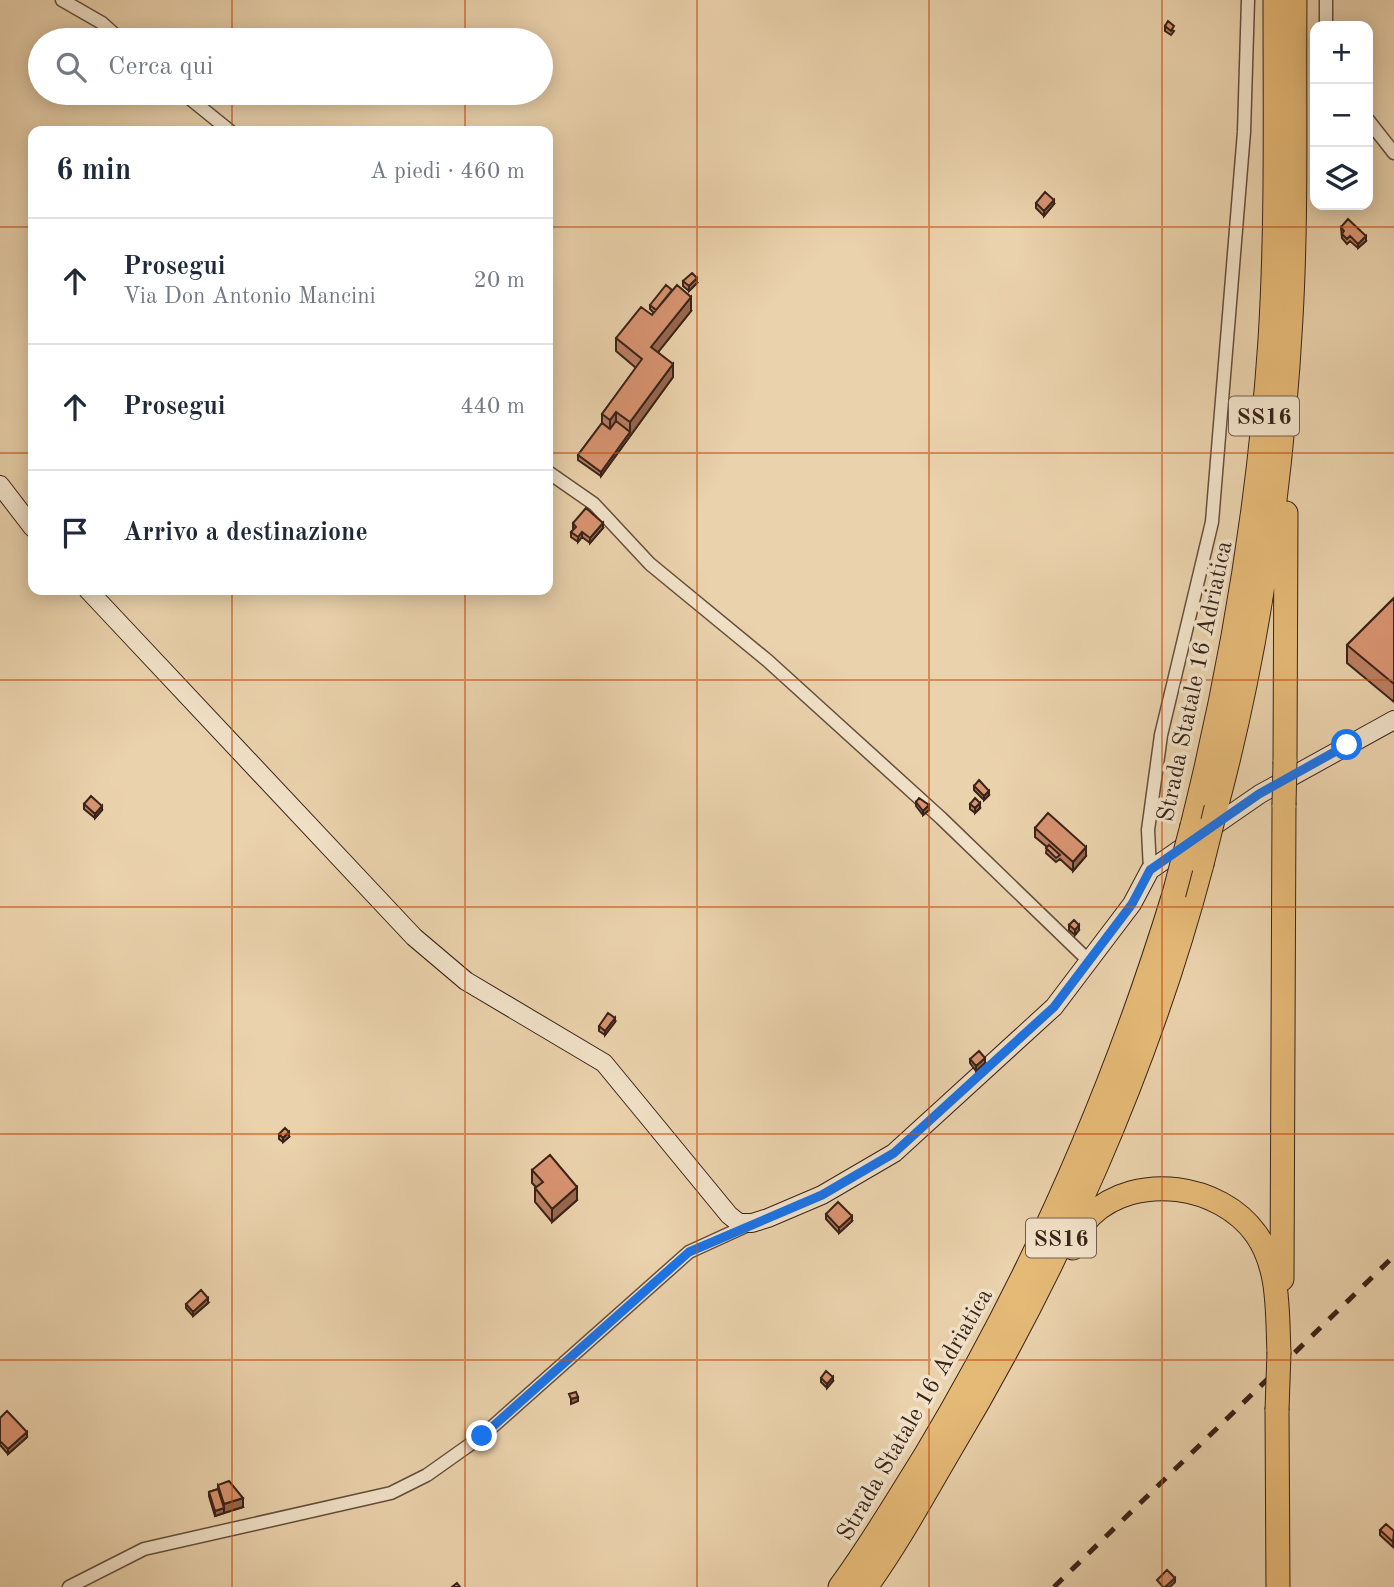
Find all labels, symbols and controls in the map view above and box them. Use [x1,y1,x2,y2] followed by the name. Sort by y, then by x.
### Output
[1310,21,1373,210] map controls
[1310,21,1373,84] button: +
[28,28,553,105] search box
[52,48,90,86] icon: search
[108,54,213,80] text: Cerca qui
[1310,84,1373,147] button: −
[1310,147,1373,210] button: layers
[56,156,131,186] text: 6 min
[370,160,525,183] text: A piedi · 460 m
[123,254,226,280] text: Prosegui
[56,262,94,300] icon: ahead
[474,269,525,292] text: 20 m
[123,285,376,308] text: Via Don Antonio Mancini
[56,388,94,426] icon: ahead
[123,394,226,420] text: Prosegui
[460,395,525,418] text: 440 m
[1229,396,1299,436] road number: SS16
[56,514,94,552] icon: arrive
[123,520,368,546] text: Arrivo a destinazione
[1154,539,1238,824] street label: Strada Statale 16 Adriatica
[1331,729,1362,760] route start
[1026,1218,1096,1258] road number: SS16
[834,1285,998,1545] street label: Strada Statale 16 Adriatica
[466,1420,497,1451] route end

